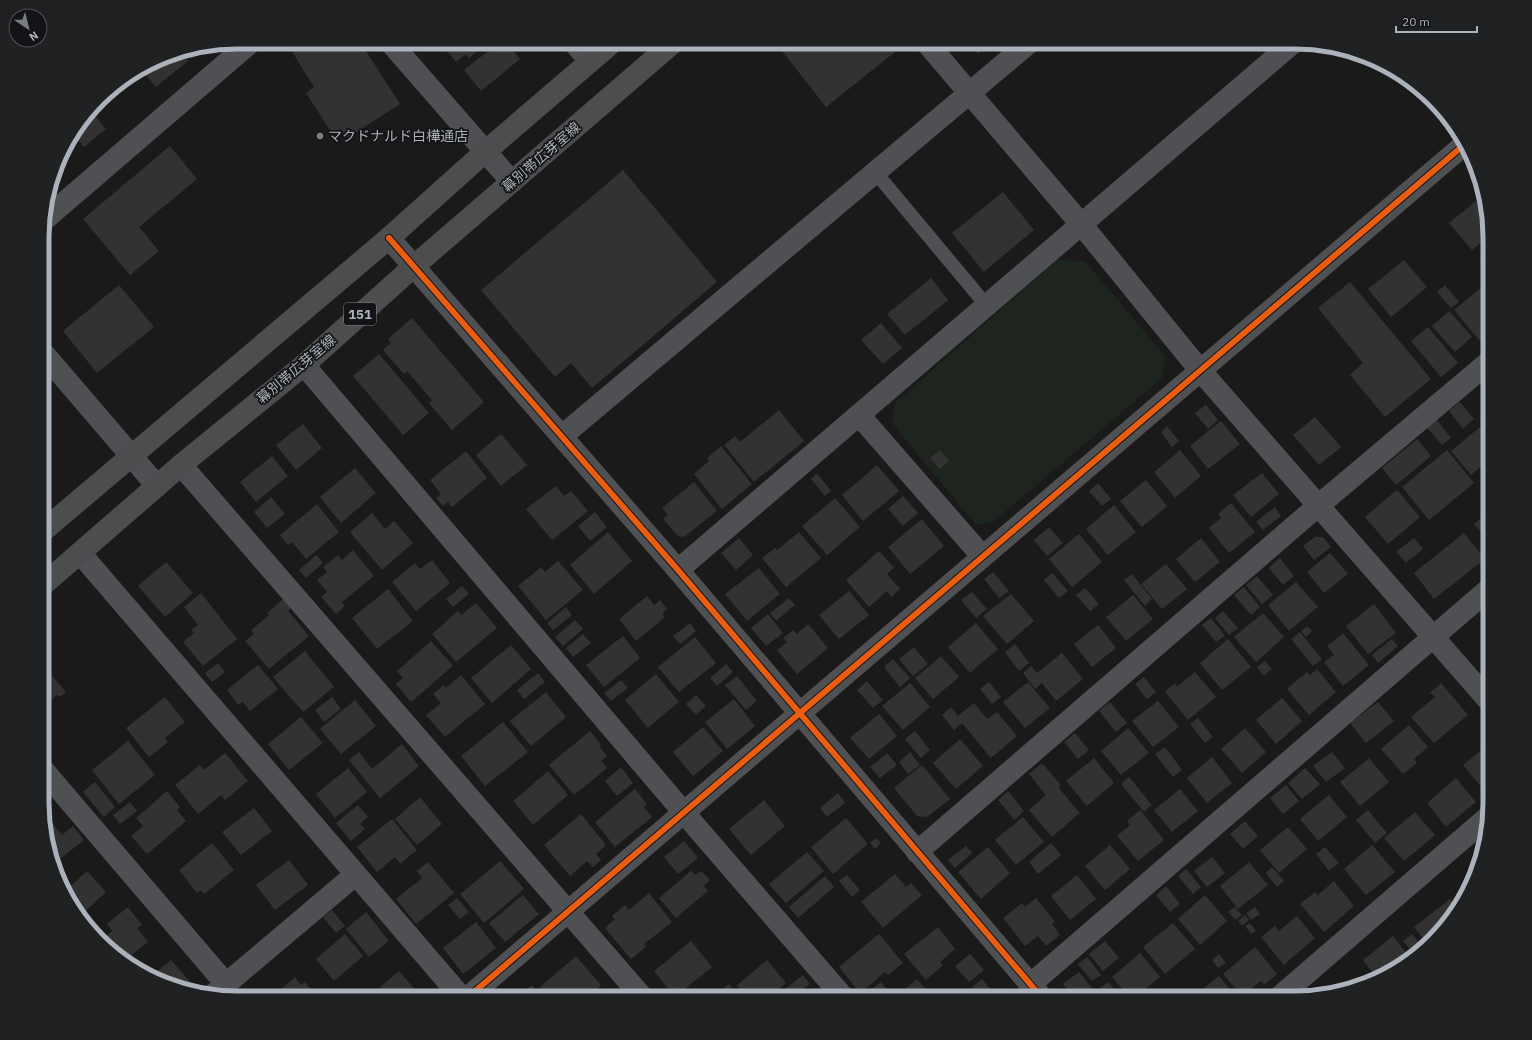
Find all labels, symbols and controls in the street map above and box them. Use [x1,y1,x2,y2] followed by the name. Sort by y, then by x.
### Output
[8,8,48,48] north arrow
[1396,8,1477,34] scale bar
[1402,14,1430,29] text: 20 m
[26,28,41,44] text: N
[498,118,584,196] street label: 幕別帯広芽室線
[328,127,468,145] place label: マクドナルド白樺通店
[315,131,325,141] marker: マクドナルド白樺通店
[344,303,376,325] road number: 151
[253,331,339,407] street label: 幕別帯広芽室線

